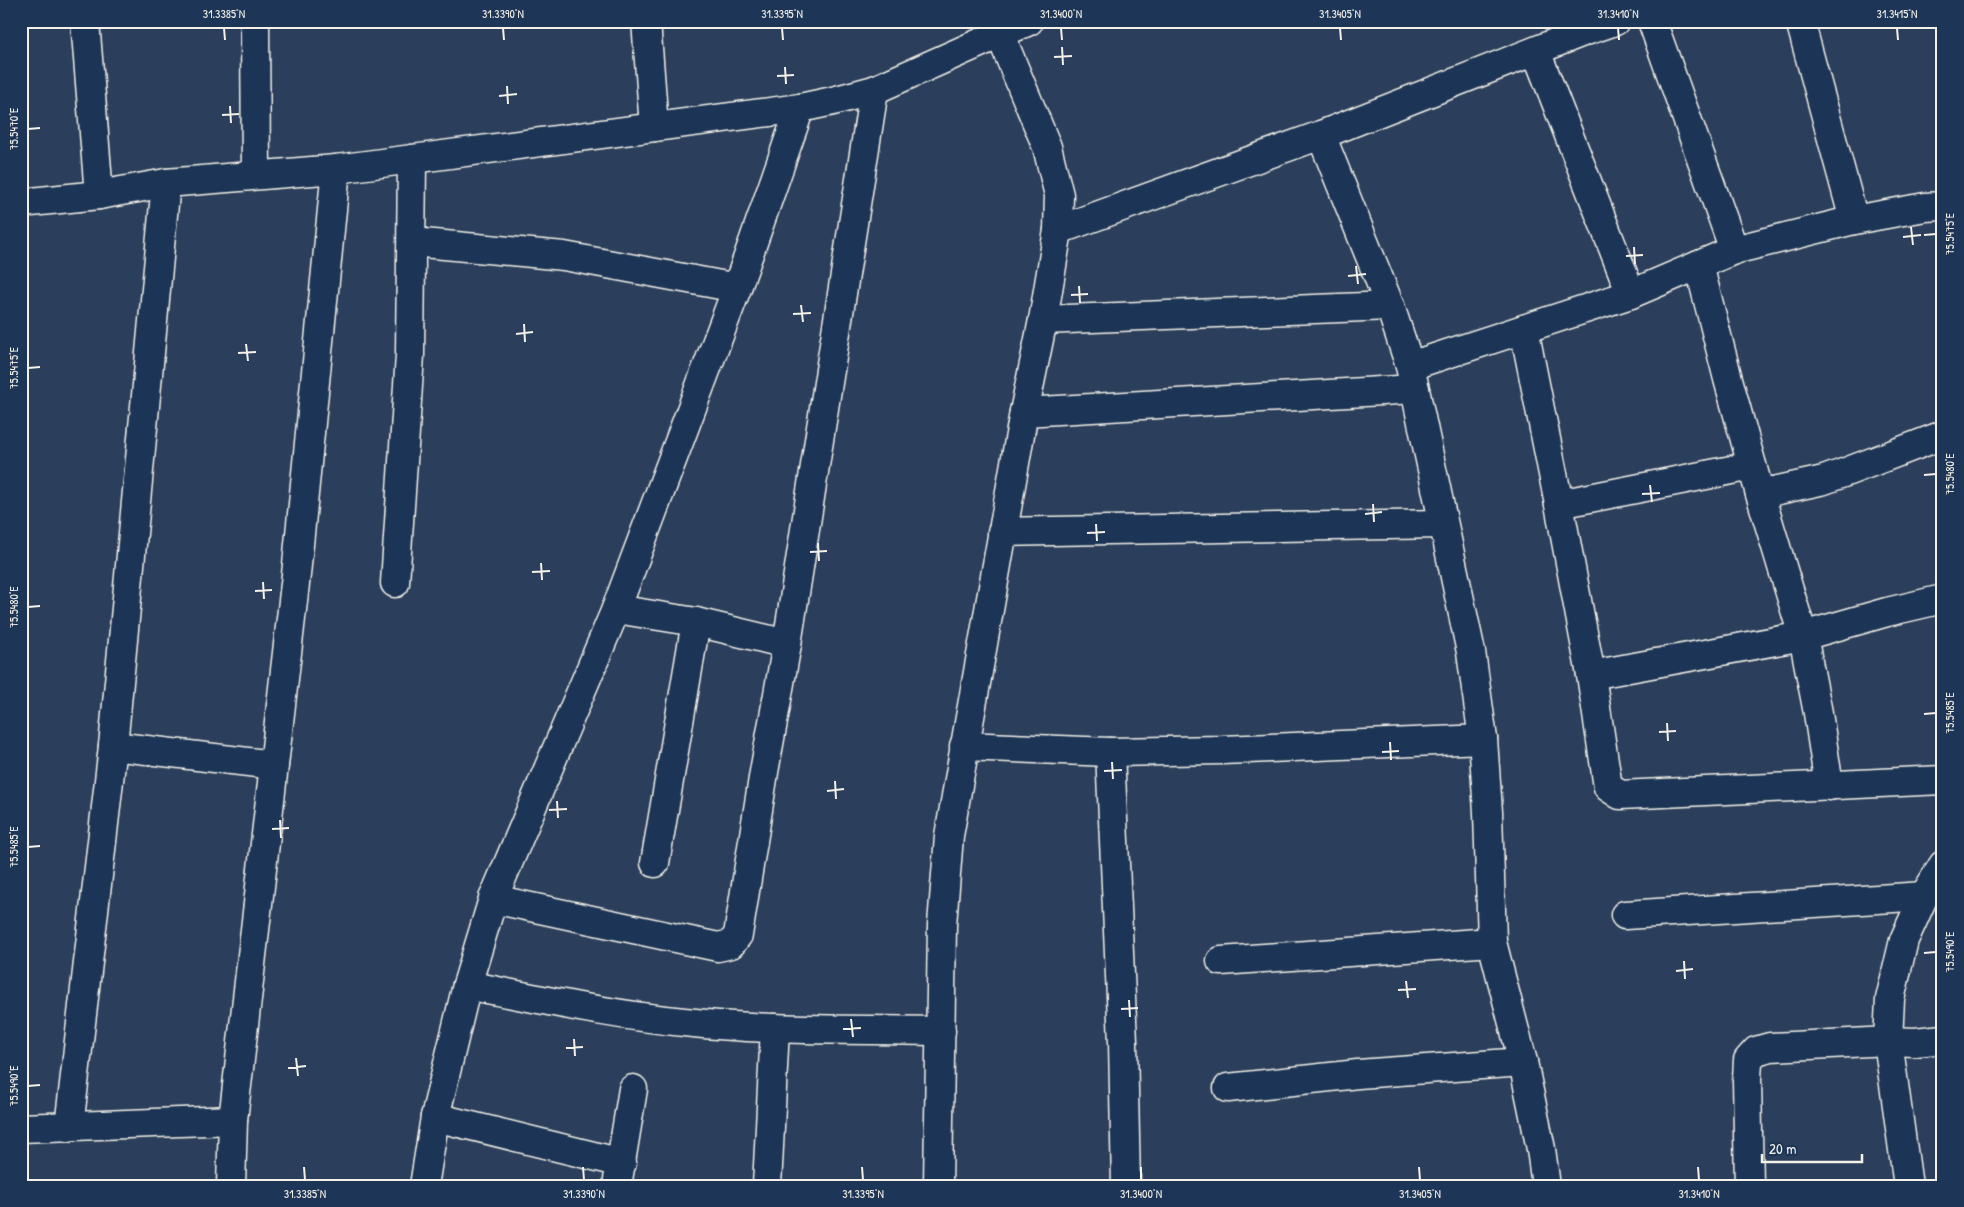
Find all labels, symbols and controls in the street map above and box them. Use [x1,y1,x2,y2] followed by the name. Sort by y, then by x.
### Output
[203,5,245,22] text: 31.3385°N
[482,5,524,22] text: 31.3390°N
[761,5,803,22] text: 31.3395°N
[1040,5,1082,22] text: 31.3400°N
[1319,5,1361,22] text: 31.3405°N
[1597,5,1639,22] text: 31.3410°N
[1877,5,1917,22] text: 31.3415°N
[5,107,22,150] text: 75.5470°E
[1941,212,1958,255] text: 75.5475°E
[5,346,22,389] text: 75.5475°E
[1941,452,1958,495] text: 75.5480°E
[5,585,22,628] text: 75.5480°E
[1941,692,1958,734] text: 75.5485°E
[5,826,22,868] text: 75.5485°E
[1941,931,1958,973] text: 75.5490°E
[5,1065,22,1107] text: 75.5490°E
[1762,1132,1862,1164] scale bar
[1769,1138,1796,1159] text: 20 m
[284,1185,326,1202] text: 31.3385°N
[563,1185,605,1202] text: 31.3390°N
[842,1185,884,1202] text: 31.3395°N
[1120,1185,1162,1202] text: 31.3400°N
[1399,1185,1441,1202] text: 31.3405°N
[1678,1185,1720,1202] text: 31.3410°N

